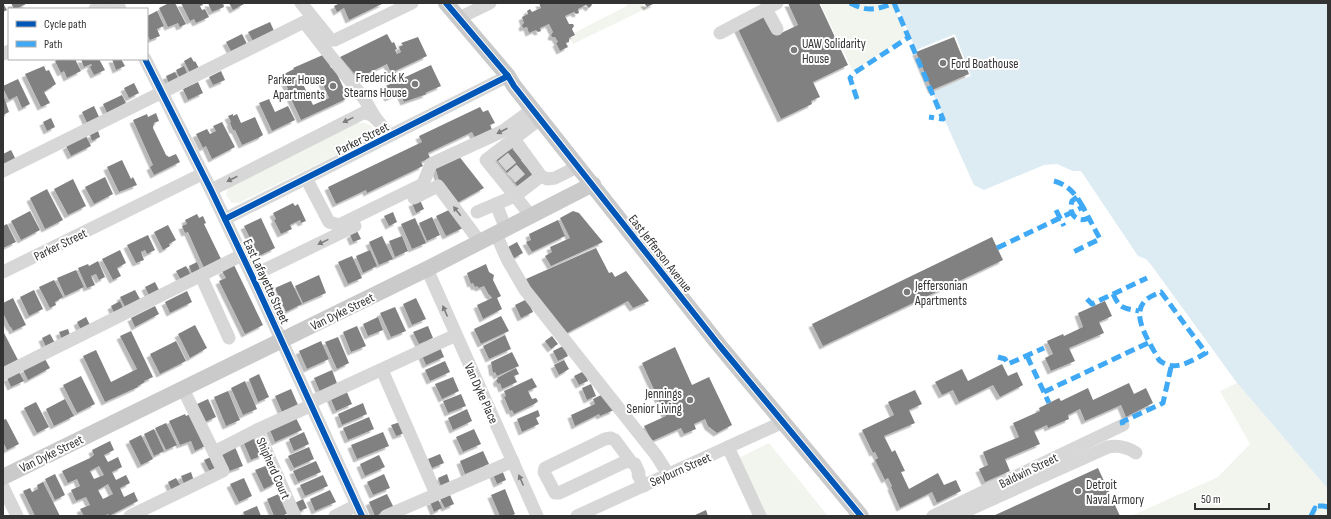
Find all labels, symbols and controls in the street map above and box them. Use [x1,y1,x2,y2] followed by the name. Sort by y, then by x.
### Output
[8,8,148,60] legend
[44,17,86,32] text: Cycle path
[802,36,866,67] place label: UAW Solidarity House
[44,37,62,52] text: Path
[789,45,799,55] marker: UAW Solidarity House
[951,56,1019,72] place label: Ford Boathouse
[938,58,948,68] marker: Ford Boathouse
[344,70,407,101] place label: Frederick K. Stearns House
[268,72,325,103] place label: Parker House Apartments
[410,79,420,89] marker: Frederick K. Stearns House
[328,81,338,91] marker: Parker House Apartments
[343,117,354,124] one-way arrow
[333,119,392,159] street label: Parker Street
[496,128,507,134] one-way arrow
[226,176,238,182] one-way arrow
[453,205,461,216] one-way arrow
[625,212,696,296] street label: East Jefferson Avenue
[31,225,90,265] street label: Parker Street
[239,236,293,326] street label: East Lafayette Street
[318,239,329,245] one-way arrow
[914,278,967,309] place label: Jeffersonian Apartments
[902,287,912,297] marker: Jeffersonian Apartments
[308,290,377,334] street label: Van Dyke Street
[442,305,448,316] one-way arrow
[461,361,502,426] street label: Van Dyke Place
[627,386,682,417] place label: Jennings Senior Living
[685,395,695,405] marker: Jennings Senior Living
[17,432,86,476] street label: Van Dyke Street
[252,435,294,502] street label: Shipherd Court
[647,449,714,491] street label: Seyburn Street
[996,450,1060,492] street label: Baldwin Street
[518,475,524,486] one-way arrow
[1086,477,1144,508] place label: Detroit Naval Armory
[1195,485,1269,511] scale bar
[1073,486,1083,496] marker: Detroit Naval Armory
[1201,492,1221,507] text: 50 m

